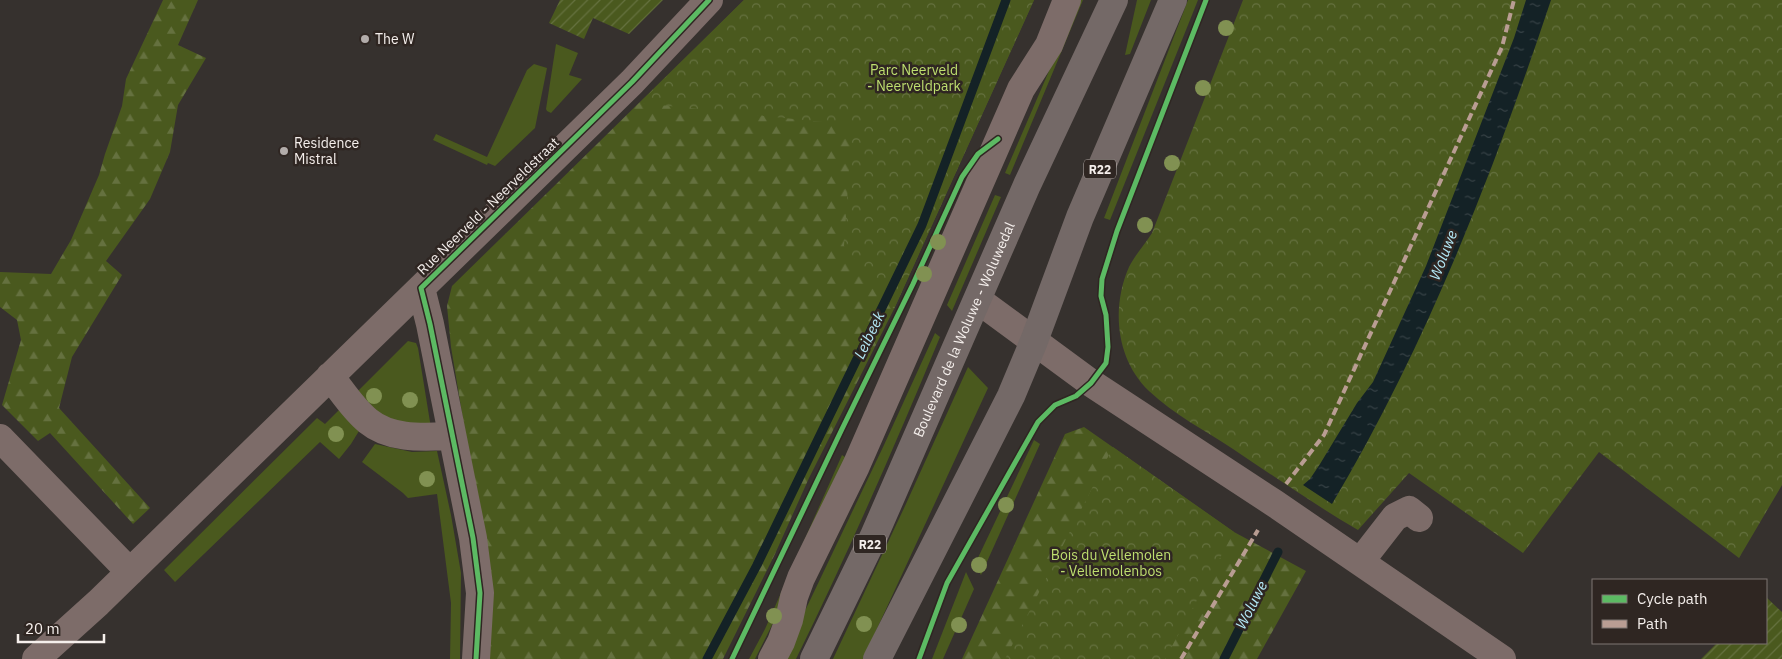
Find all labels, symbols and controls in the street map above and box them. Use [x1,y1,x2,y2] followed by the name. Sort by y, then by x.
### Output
[375,30,415,48] place label: The W
[359,33,371,45] marker: The W
[867,61,962,95] park label: Parc Neerveld - Neerveldpark
[413,133,563,279] street label: Rue Neerveld - Neerveldstraat
[294,134,359,168] place label: Residence Mistral
[278,145,290,157] marker: Residence Mistral
[1084,160,1116,178] road number: R22
[909,219,1019,440] street label: Boulevard de la Woluwe - Woluwedal
[1425,227,1461,283] water label: Woluwe
[849,308,889,362] water label: Leibeek
[854,534,886,554] road number: R22
[1051,546,1171,580] park label: Bois du Vellemolen - Vellemolenbos
[1231,577,1271,632] water label: Woluwe
[1592,579,1767,644] legend
[1637,589,1708,608] text: Cycle path
[18,612,104,644] scale bar
[1637,614,1668,633] text: Path
[25,619,60,638] text: 20 m

